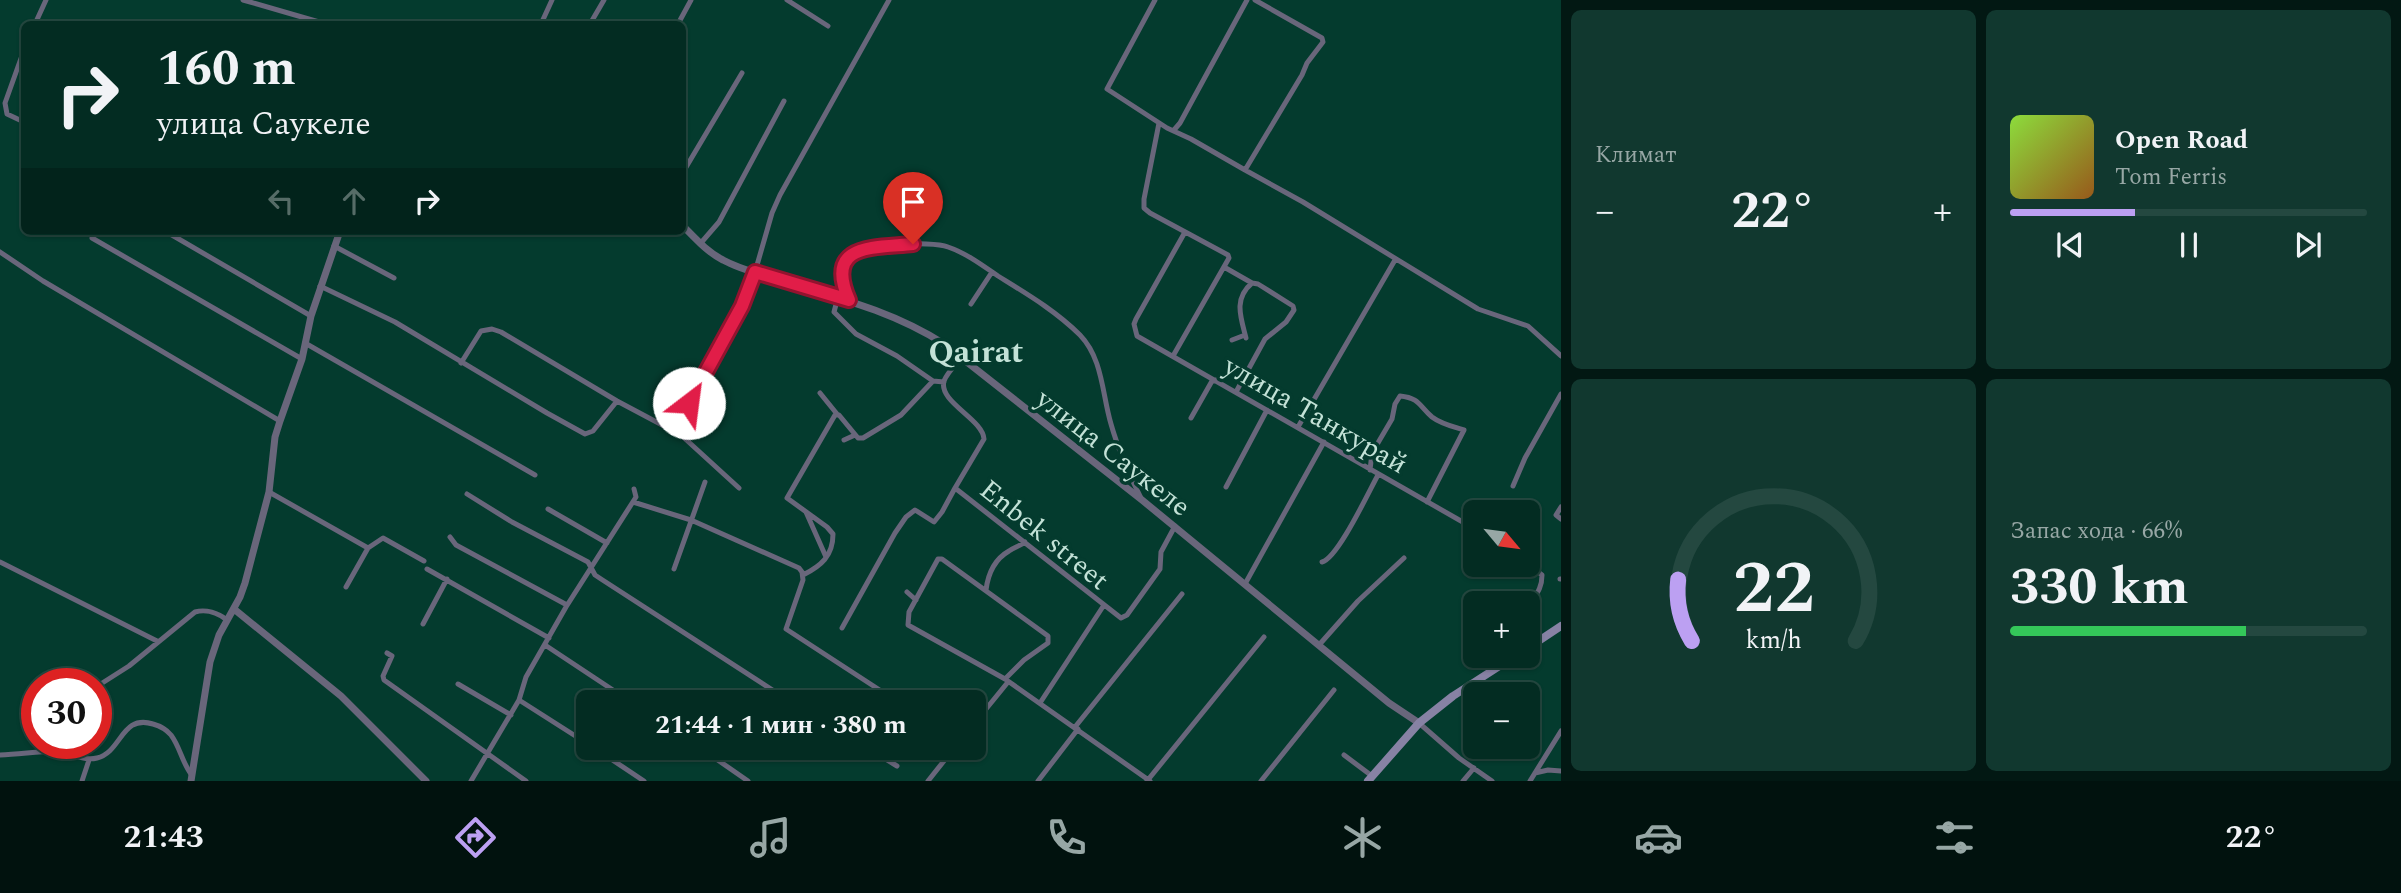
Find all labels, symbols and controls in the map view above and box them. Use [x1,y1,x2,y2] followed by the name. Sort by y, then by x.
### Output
[157,32,296,107] text: 160 m
[42,49,133,140] icon: right
[157,100,371,149] text: улица Саукеле
[2115,120,2248,160] text: Open Road
[1595,138,1677,173] text: Климат
[2115,160,2227,195] text: Tom Ferris
[883,172,943,244] pin
[1731,172,1816,251] text: 22°
[262,182,300,220] icon: left
[335,182,373,220] icon: ahead
[408,182,446,220] icon: right
[894,183,932,221] icon: arrive
[1595,183,1614,241] text: −
[1933,183,1952,241] text: +
[2051,226,2089,264] icon: previous
[2170,226,2208,264] icon: pause
[2289,226,2327,264] icon: next
[929,328,1023,377] district label: Qairat
[1214,345,1415,485] street label: улица Танкурай
[652,366,726,440] position arrow
[1025,378,1200,528] street label: улица Саукеле
[970,469,1118,601] street label: Enbek street
[1463,500,1540,578] north arrow
[1463,500,1540,759] map controls
[2010,514,2182,549] text: Запас хода · 66%
[1733,534,1814,645] text: 22
[2010,548,2189,627] text: 330 km
[1463,591,1540,668] button: +
[1745,622,1802,660] text: km/h
[21,668,112,759] speed limit sign: 30
[1463,682,1540,759] button: −
[655,705,907,745] text: 21:44 · 1 мин · 380 m
[123,813,204,862] text: 21:43
[451,813,500,862] icon: directions
[746,813,795,862] icon: music
[1042,813,1091,862] icon: phone
[1338,813,1387,862] icon: climate
[1634,813,1683,862] icon: car
[1930,813,1979,862] icon: filters
[2226,813,2278,862] text: 22°

